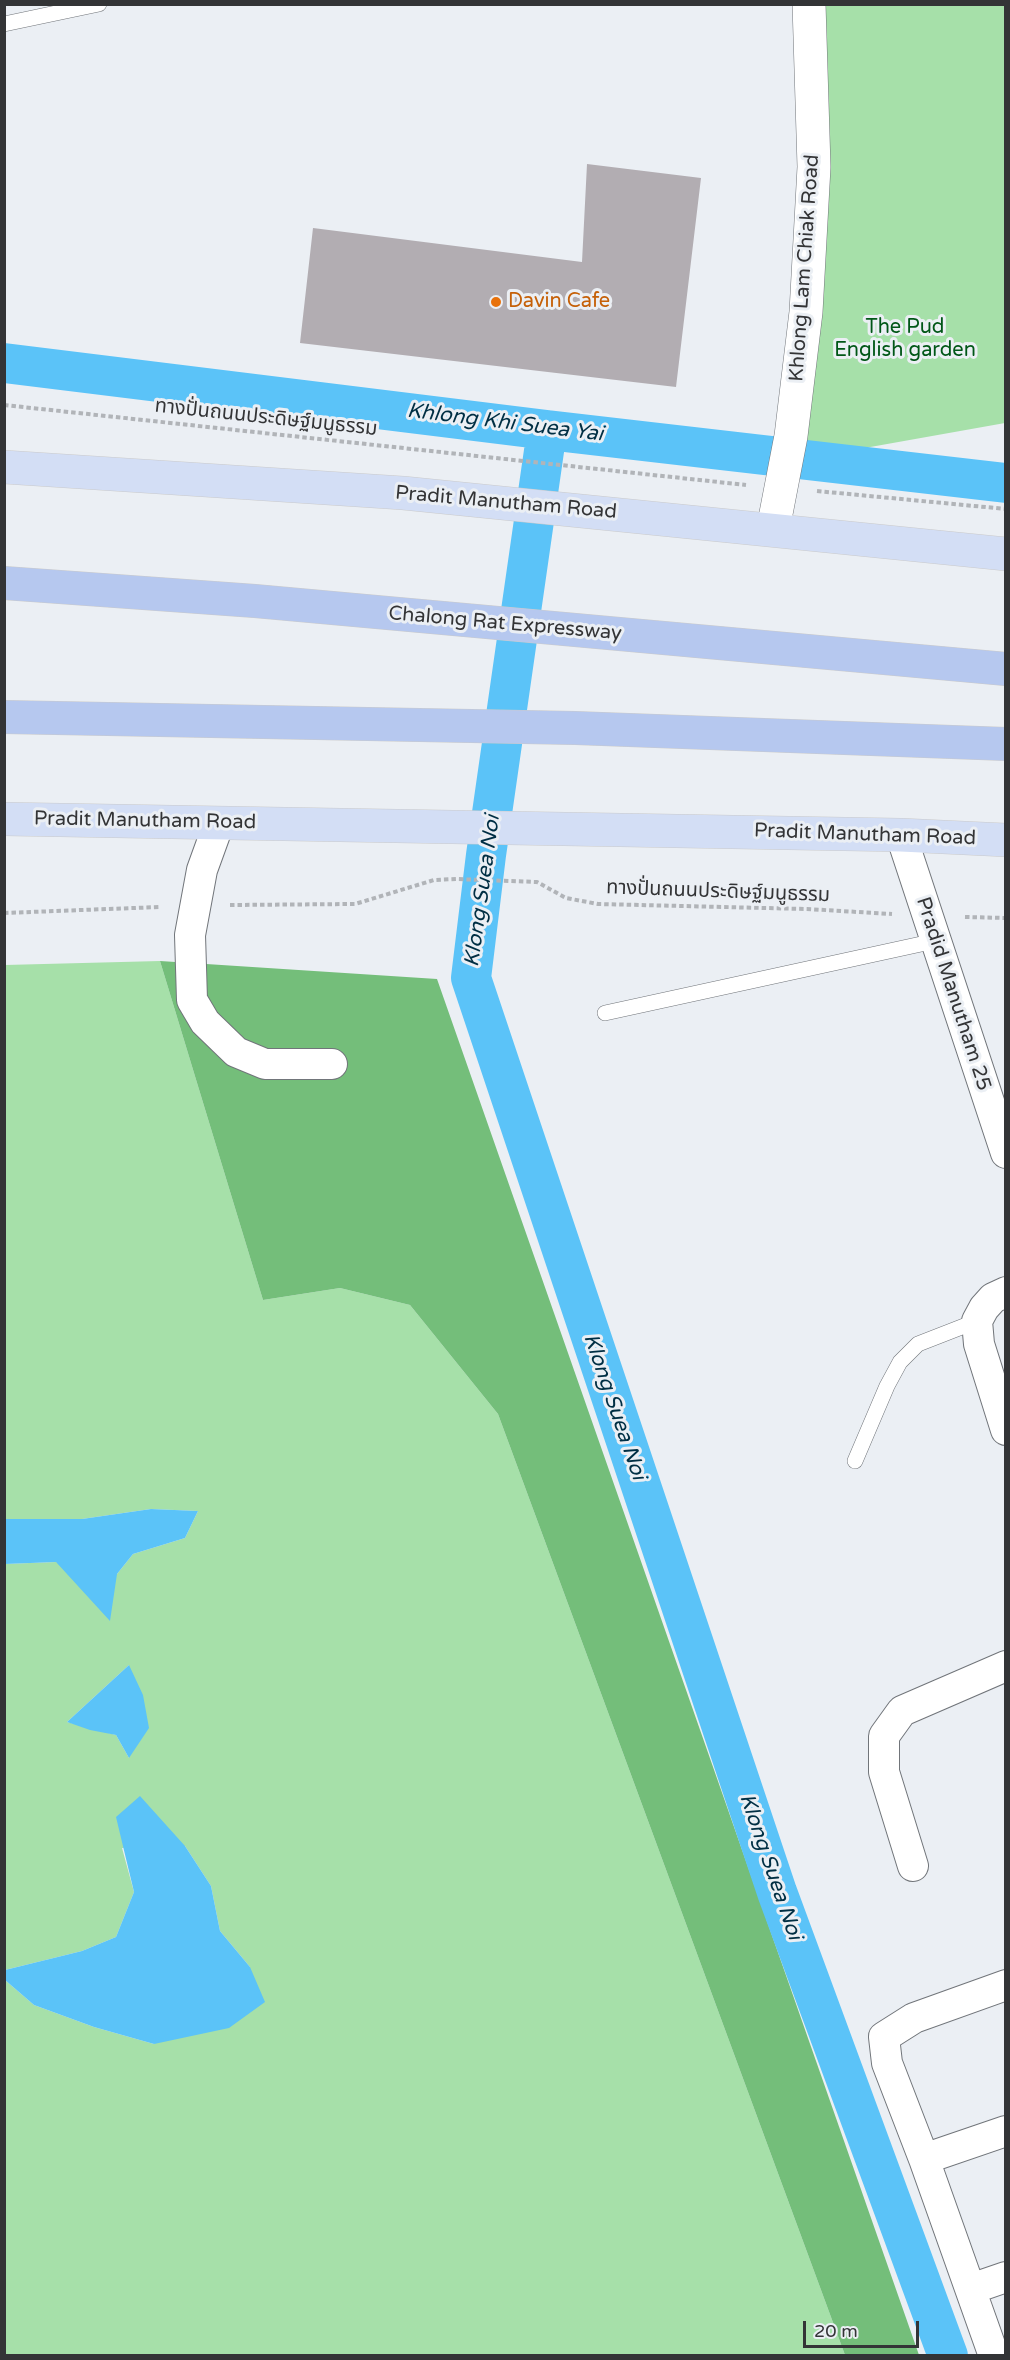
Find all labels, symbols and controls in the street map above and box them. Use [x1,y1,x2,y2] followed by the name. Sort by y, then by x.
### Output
[785,154,825,382] street label: Khlong Lam Chiak Road
[508,290,610,314] place label: Davin Cafe
[489,295,503,309] marker: Davin Cafe
[834,316,976,363] park label: The Pud English garden
[153,394,379,442] street label: ทางปั่นถนนประดิษฐ์มนูธรรม
[406,398,604,448] water label: Khlong Khi Suea Yai
[394,481,618,525] street label: Pradit Manutham Road
[387,602,623,646] street label: Chalong Rat Expressway
[34,807,256,835] street label: Pradit Manutham Road
[460,814,506,968] water label: Klong Suea Noi
[753,819,977,851] street label: Pradit Manutham Road
[606,876,830,908] street label: ทางปั่นถนนประดิษฐ์มนูธรรม
[910,894,996,1094] street label: Pradid Manutham 25
[577,1331,651,1483] water label: Klong Suea Noi
[733,1791,807,1943] water label: Klong Suea Noi
[806,2309,922,2347] scale bar
[814,2320,858,2342] text: 20 m

